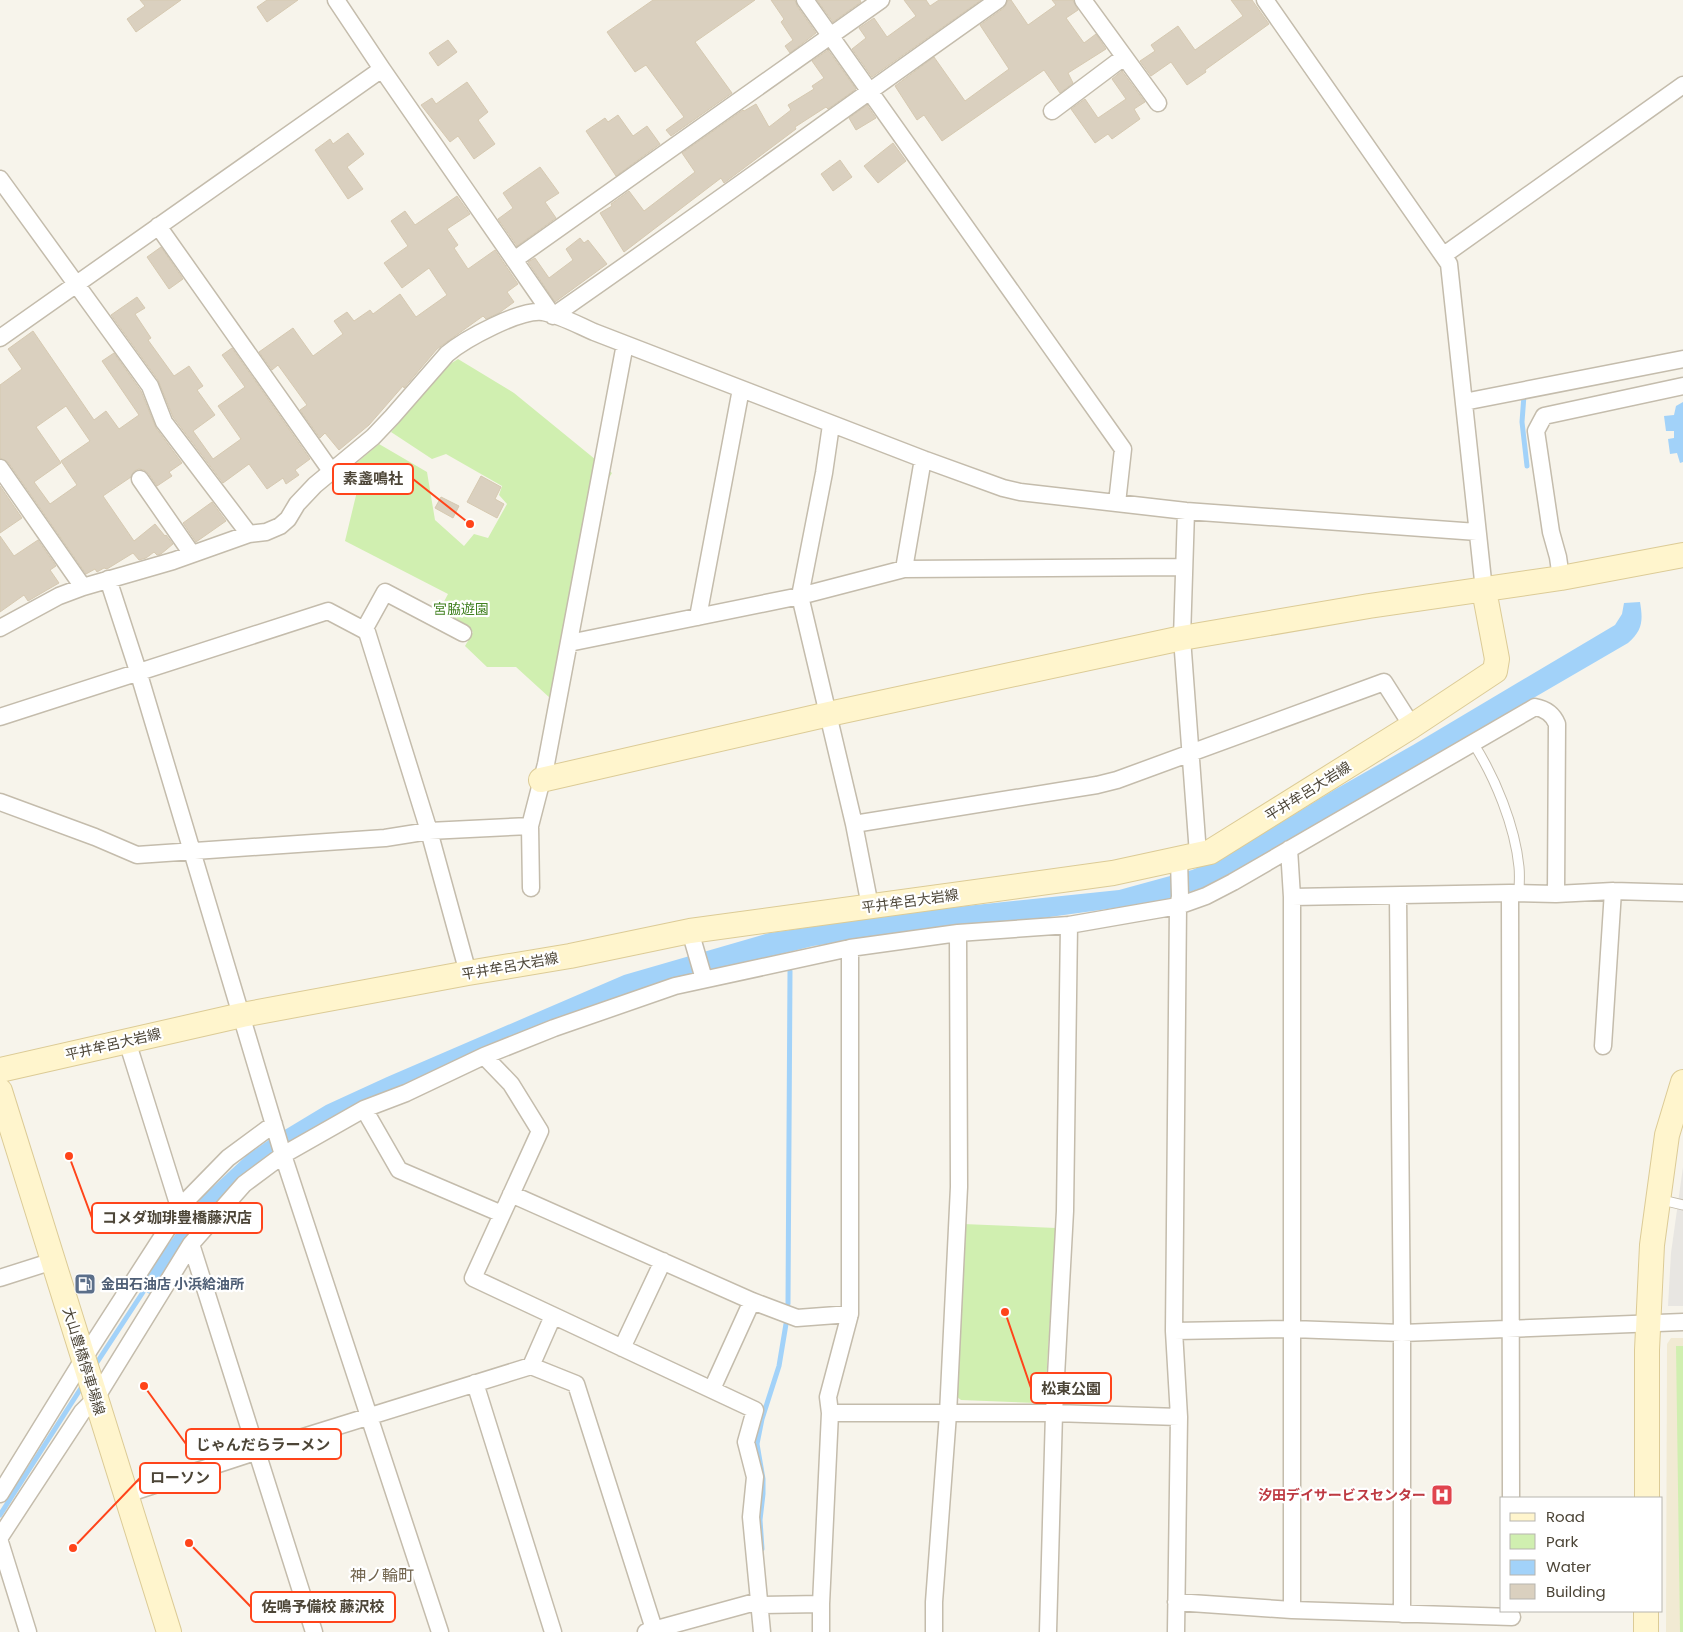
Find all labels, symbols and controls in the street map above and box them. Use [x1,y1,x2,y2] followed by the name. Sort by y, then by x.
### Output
[333,464,413,494] callout: 素盞鳴社
[343,468,403,489] text: 素盞鳴社
[433,599,489,619] park label: 宮脇遊園
[1261,757,1355,825] street label: 平井牟呂大岩線
[860,884,960,918] street label: 平井牟呂大岩線
[460,948,560,984] street label: 平井牟呂大岩線
[63,1023,163,1065] street label: 平井牟呂大岩線
[92,1203,262,1233] callout: コメダ珈琲豊橋藤沢店
[102,1207,252,1228] text: コメダ珈琲豊橋藤沢店
[73,1272,97,1296] fuel station icon: 金田石油店 小浜給油所
[101,1274,244,1294] place label: 金田石油店 小浜給油所
[58,1305,110,1417] street label: 大山豊橋停車場線
[1031,1373,1111,1403] callout: 松東公園
[1041,1378,1101,1399] text: 松東公園
[186,1429,341,1459] callout: じゃんだらラーメン
[196,1434,330,1455] text: じゃんだらラーメン
[140,1463,220,1493] callout: ローソン
[150,1467,210,1488] text: ローソン
[1430,1483,1454,1507] hospital icon: 汐田デイサービスセンター
[1258,1485,1426,1505] place label: 汐田デイサービスセンター
[1500,1497,1663,1612] legend
[1546,1506,1585,1527] text: Road
[1546,1531,1578,1552] text: Park
[1546,1556,1592,1577] text: Water
[350,1564,414,1587] district label: 神ノ輪町
[1546,1581,1606,1602] text: Building
[251,1592,395,1622] callout: 佐鳴予備校 藤沢校
[261,1596,385,1617] text: 佐鳴予備校 藤沢校

